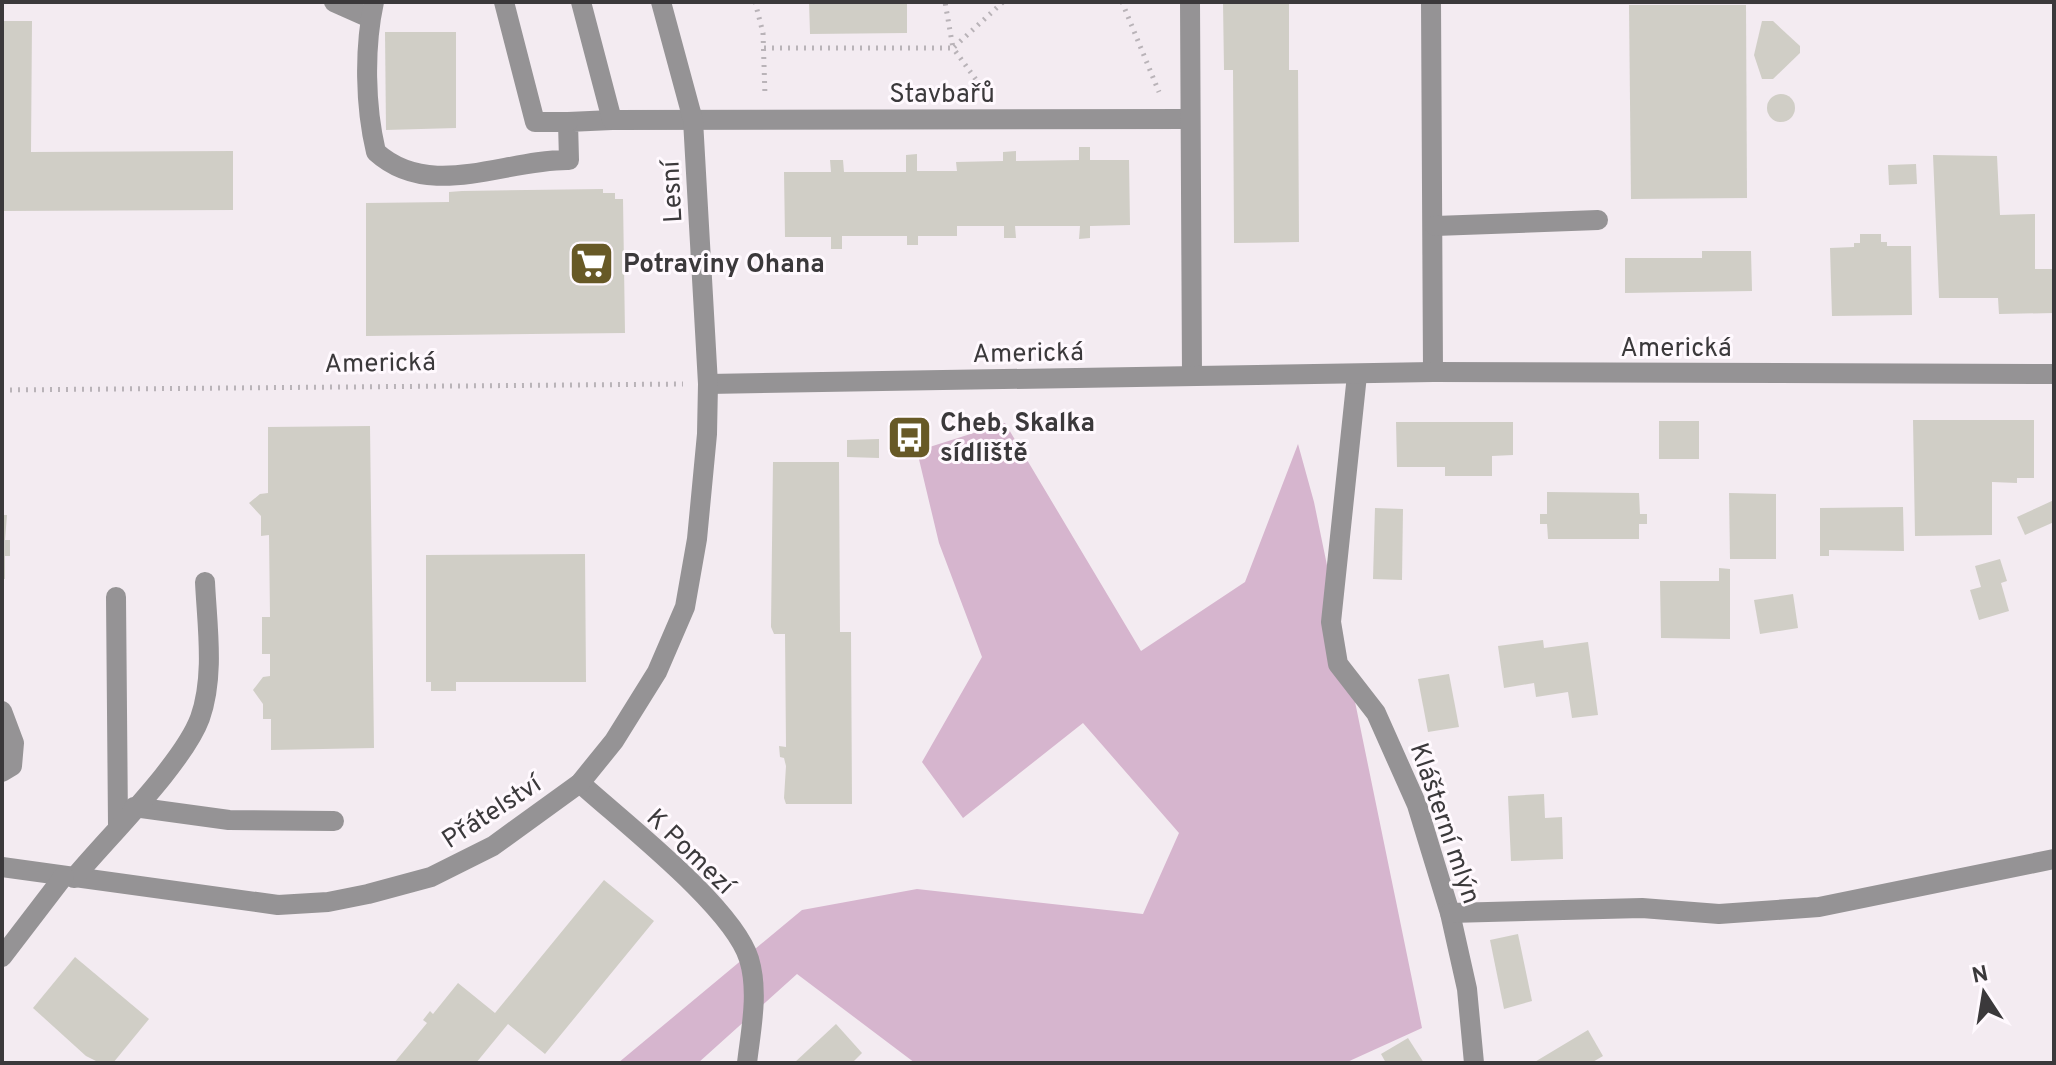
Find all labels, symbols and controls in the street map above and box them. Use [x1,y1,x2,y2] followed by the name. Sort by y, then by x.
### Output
[889,79,995,112] street label: Stavbařů
[655,158,692,224] street label: Lesní
[568,239,616,287] supermarket icon: Potraviny Ohana
[623,249,825,282] place label: Potraviny Ohana
[1620,333,1732,366] street label: Americká
[972,337,1084,372] street label: Americká
[324,347,436,382] street label: Americká
[940,408,1095,471] place label: Cheb, Skalka sídliště
[885,413,933,461] bus stop icon: Cheb, Skalka sídliště
[1401,739,1487,909] street label: Klášterní mlýn
[437,768,550,857] street label: Přátelství
[638,803,742,905] street label: K Pomezí
[1944,953,2024,1033] north arrow
[1970,961,1991,991] text: N

